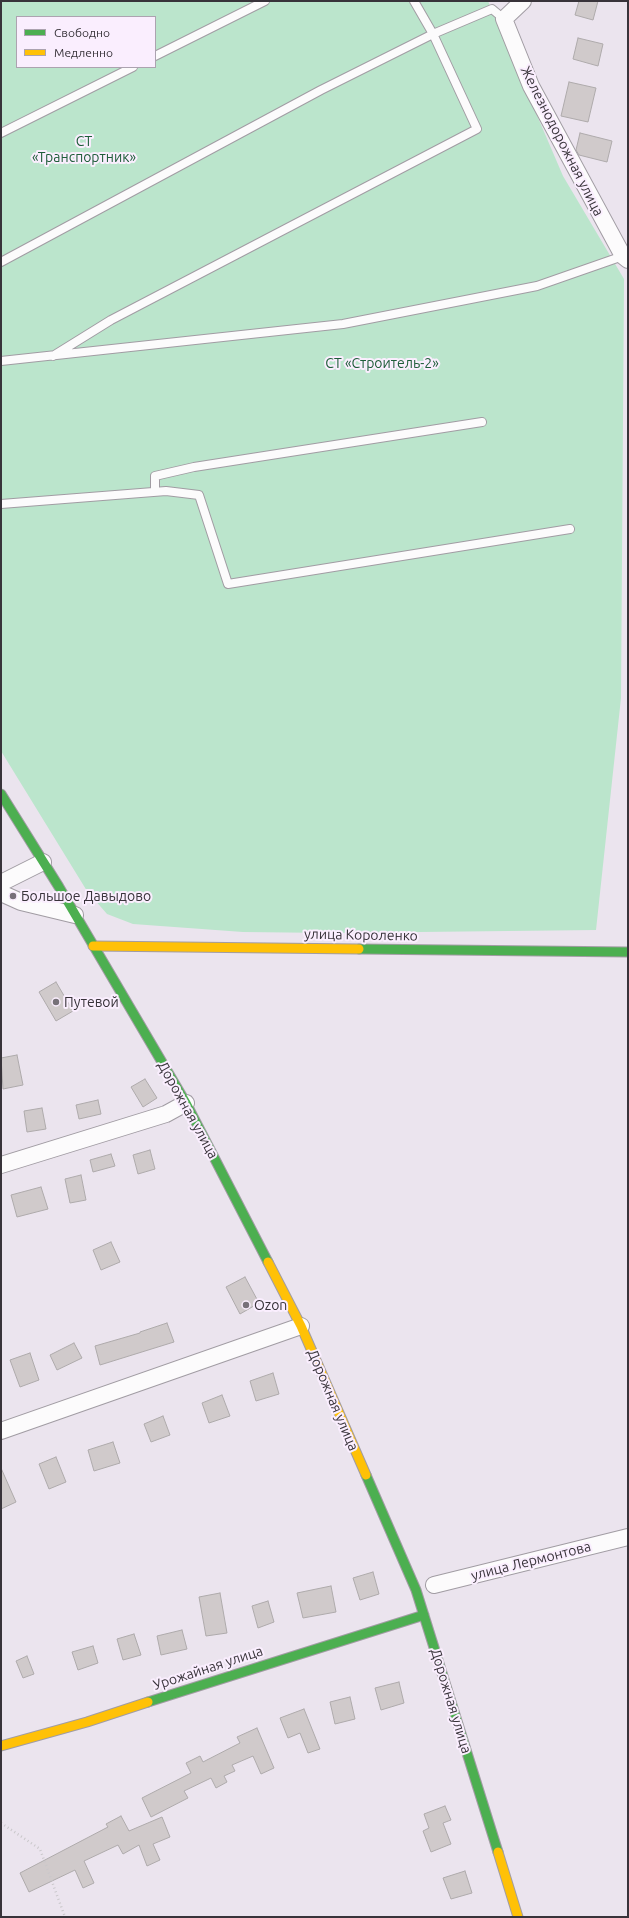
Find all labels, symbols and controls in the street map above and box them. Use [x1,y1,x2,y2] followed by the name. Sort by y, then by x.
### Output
[16,16,156,68] legend
[54,26,110,39] text: Свободно
[54,46,113,59] text: Медленно
[517,63,607,219] street label: Железнодорожная улица
[32,133,136,166] park label: СТ «Транспортник»
[325,355,439,371] park label: СТ «Строитель-2»
[21,888,151,904] place label: Большое Давыдово
[8,891,18,901] marker: Большое Давыдово
[304,926,418,944] street label: улица Короленко
[64,994,119,1010] place label: Путевой
[51,997,61,1007] marker: Путевой
[154,1058,222,1162] street label: Дорожная улица
[254,1297,287,1313] place label: Ozon
[241,1300,251,1310] marker: Ozon
[304,1347,362,1453] street label: Дорожная улица
[469,1538,593,1584] street label: улица Лермонтова
[151,1642,265,1694] street label: Урожайная улица
[427,1646,475,1756] street label: Дорожная улица

